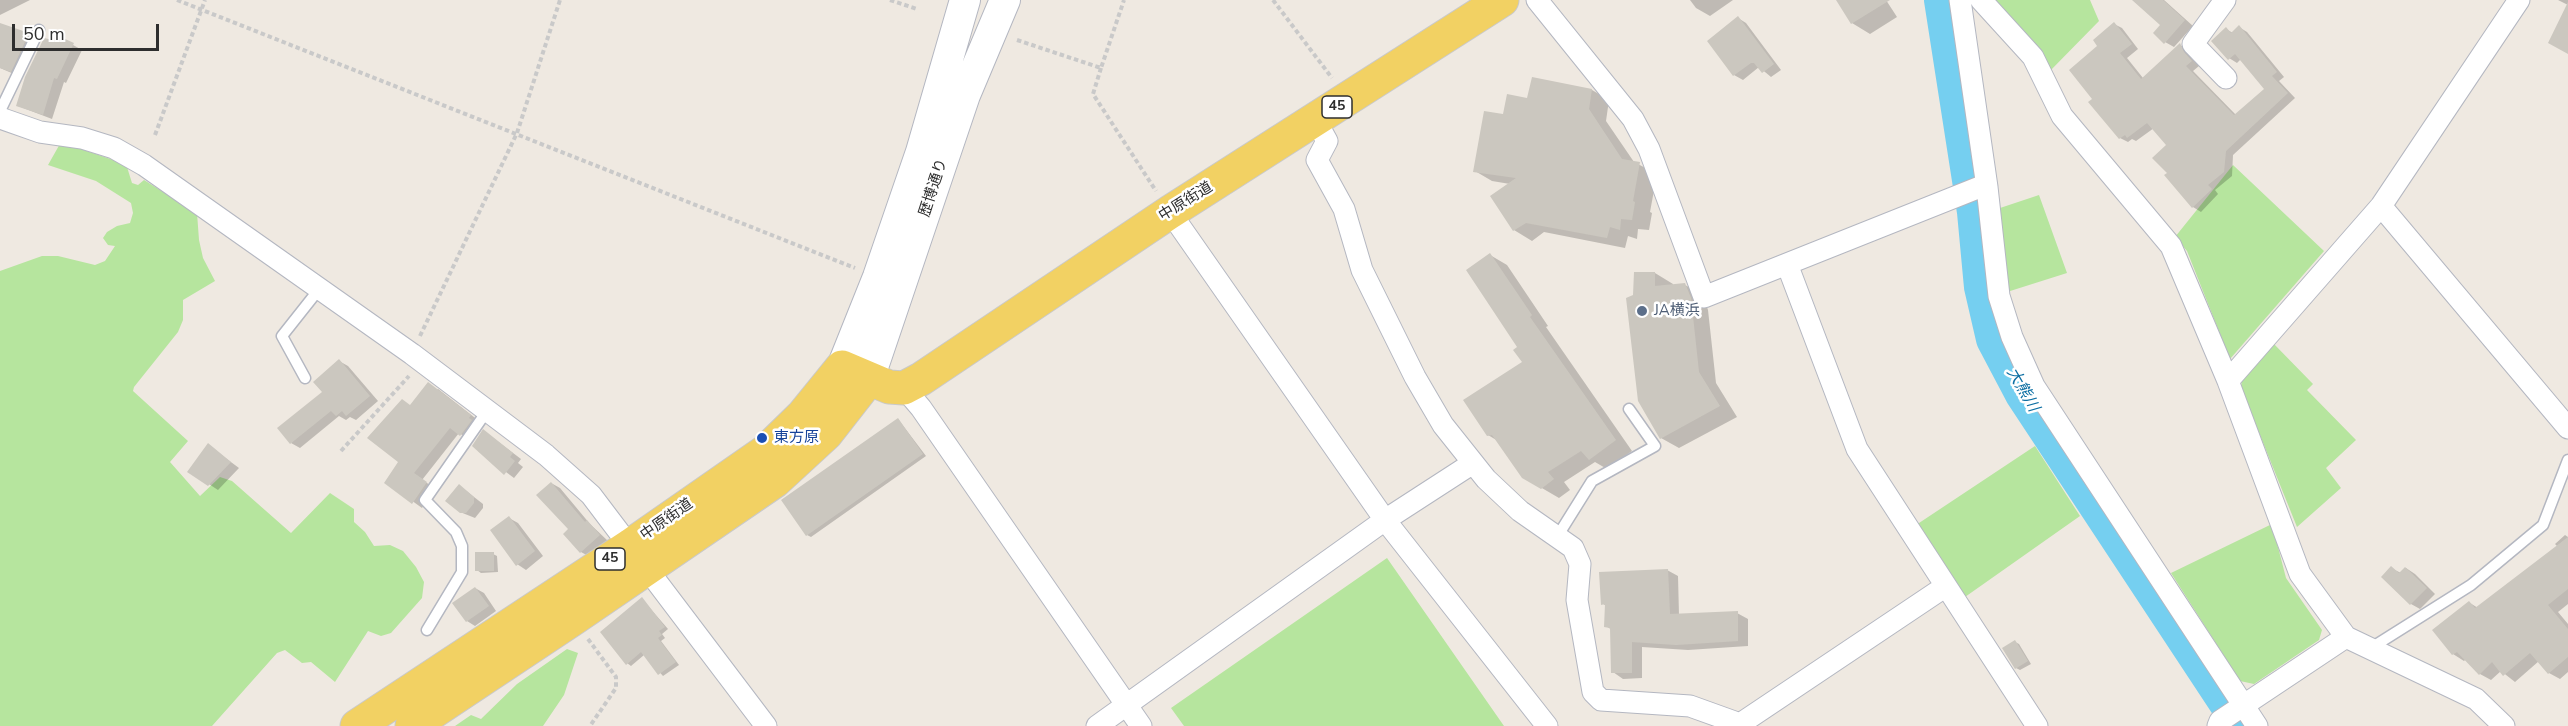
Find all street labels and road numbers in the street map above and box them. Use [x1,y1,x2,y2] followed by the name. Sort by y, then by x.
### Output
[1322,96,1352,118] road number: 45
[916,157,952,219] street label: 歴博通り
[1156,178,1216,226] street label: 中原街道
[637,495,697,545] street label: 中原街道
[595,548,625,570] road number: 45

